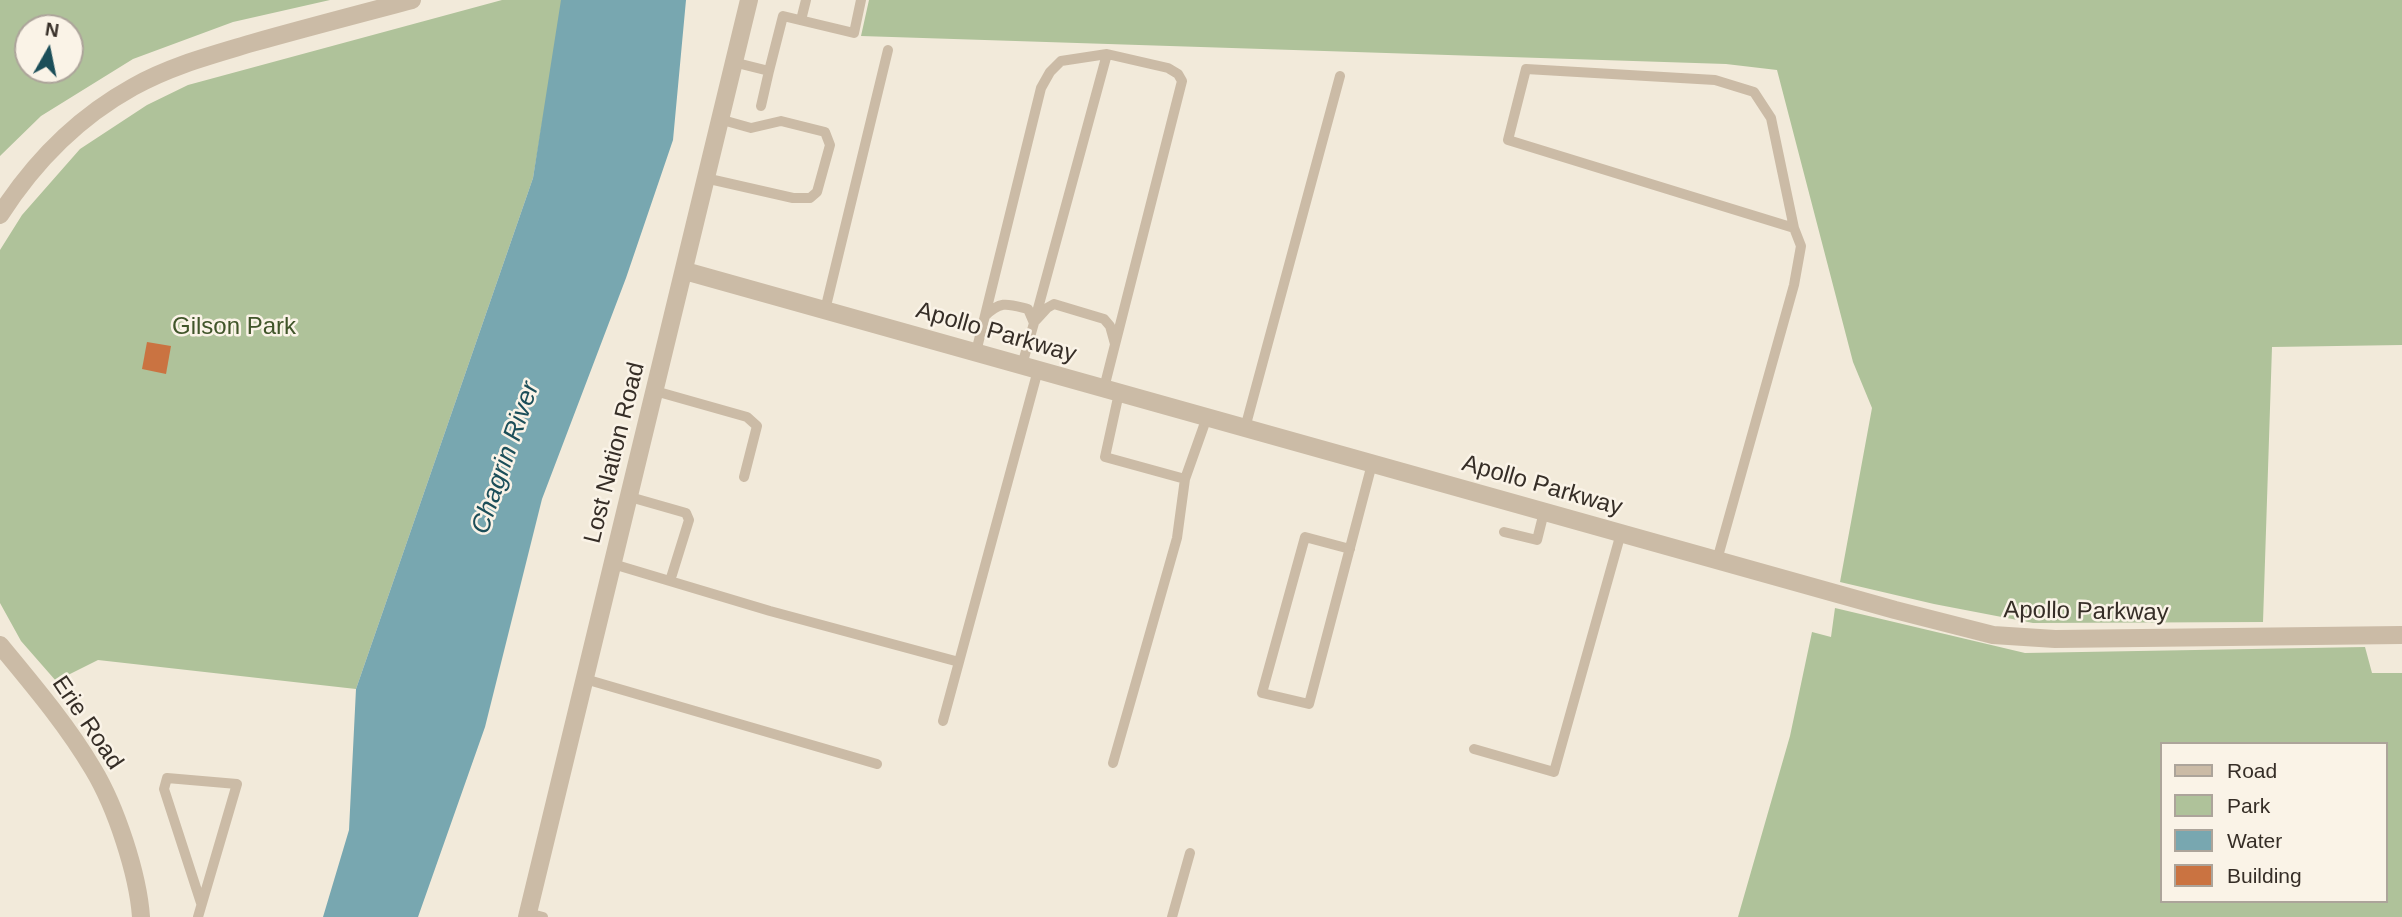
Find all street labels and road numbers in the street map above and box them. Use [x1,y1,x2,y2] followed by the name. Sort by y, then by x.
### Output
[913,296,1079,370] street label: Apollo Parkway
[579,360,651,546] street label: Lost Nation Road
[1459,449,1625,523] street label: Apollo Parkway
[2003,596,2169,628] street label: Apollo Parkway
[45,671,129,775] street label: Erie Road

